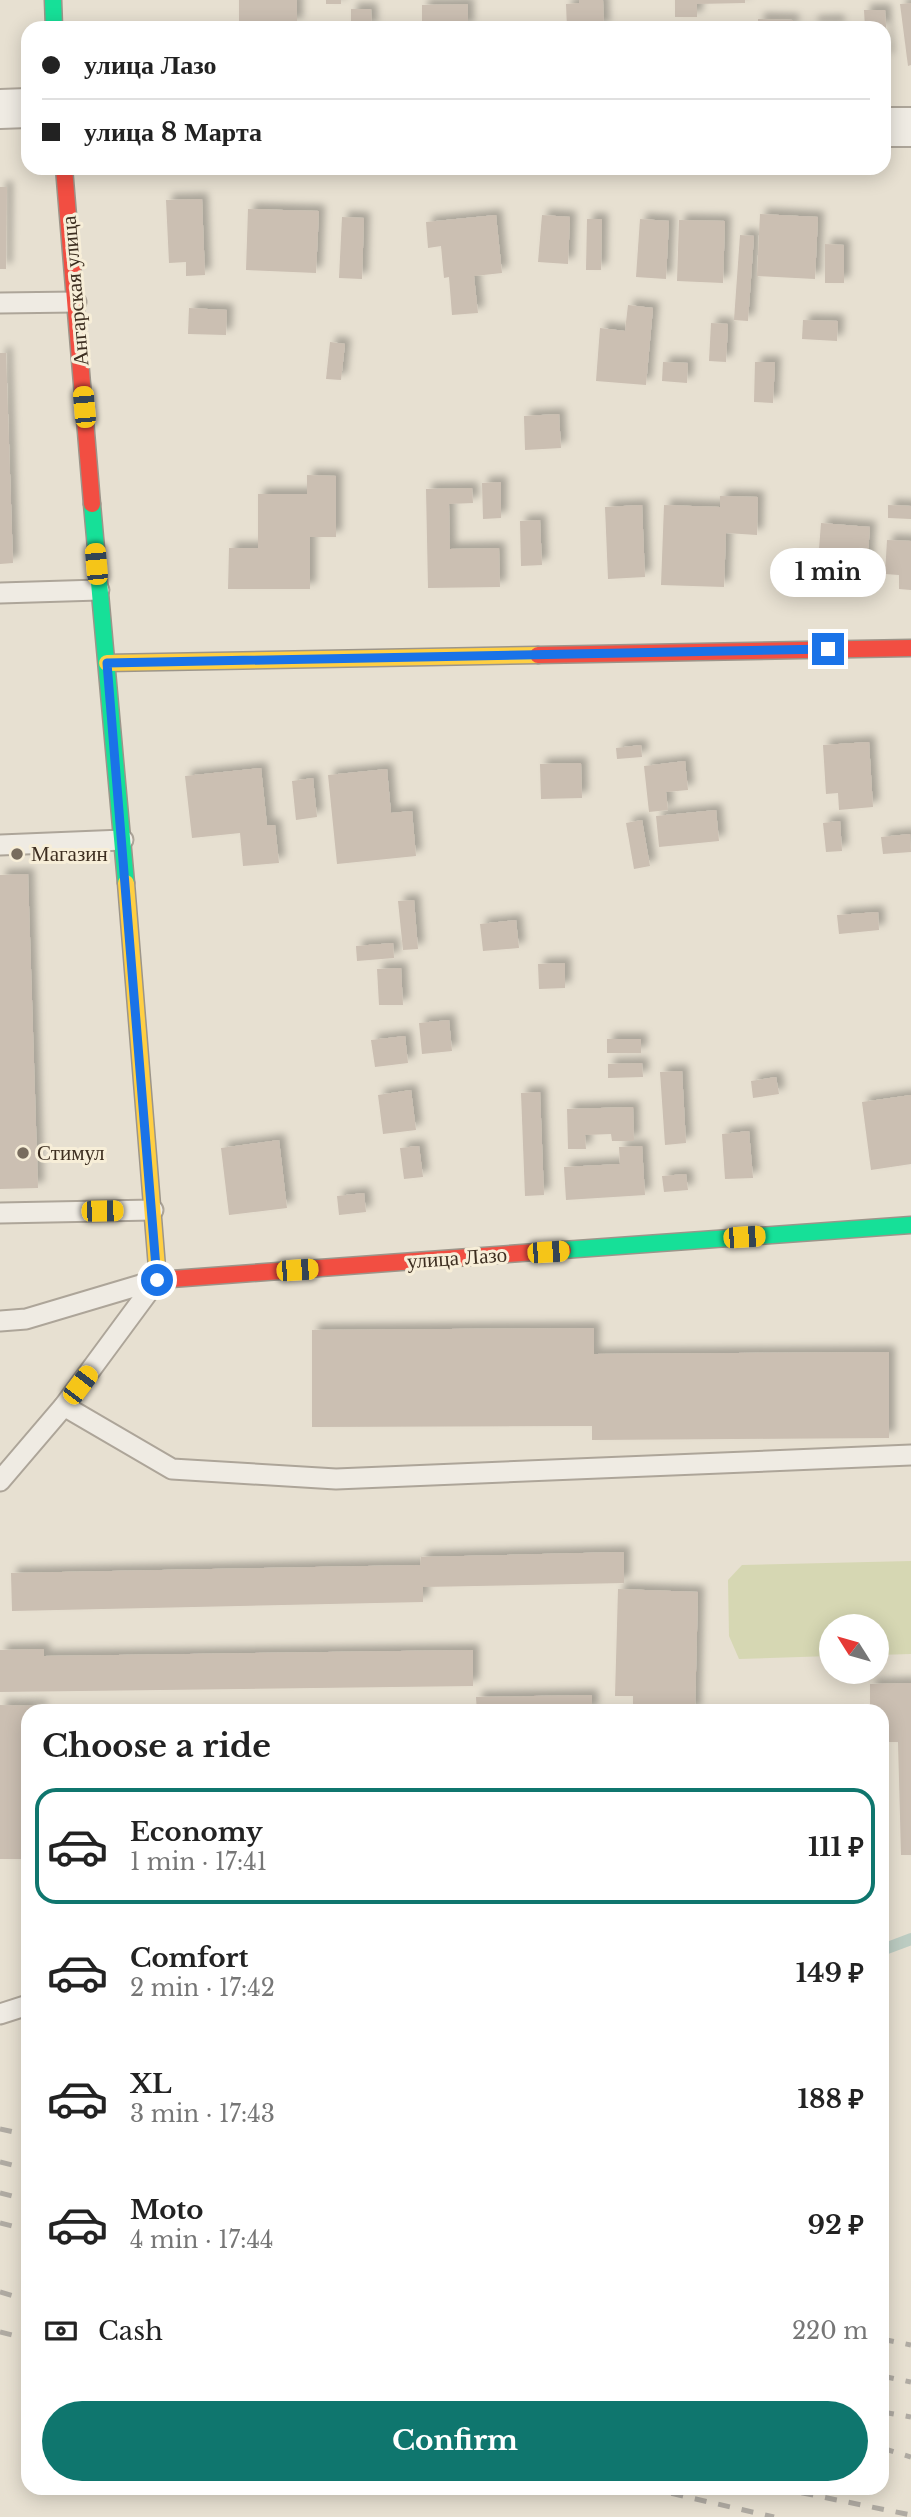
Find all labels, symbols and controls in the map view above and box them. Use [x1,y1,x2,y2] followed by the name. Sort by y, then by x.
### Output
[84,49,217,81] text: улица Лазо
[84,116,262,148] text: улица 8 Марта
[55,214,95,367] street label: Ангарская улица
[72,385,97,429] car
[84,542,109,586] car
[770,548,886,596] callout: 1 min
[795,558,861,586] text: 1 min
[812,633,844,665] route end
[31,841,108,867] place label: Магазин
[9,846,25,862] marker: Магазин
[37,1140,105,1166] place label: Стимул
[15,1145,31,1161] marker: Стимул
[81,1200,124,1222] car
[723,1225,766,1249] car
[527,1240,570,1264] car
[406,1242,508,1274] street label: улица Лазо
[276,1258,319,1282] car
[141,1264,173,1296] route start
[59,1362,102,1408] car
[819,1614,889,1684] north arrow
[819,1614,889,1684] map controls
[42,1726,271,1766] text: Choose a ride
[46,1815,109,1878] icon: car
[130,1816,263,1848] text: Economy
[808,1831,864,1863] text: 111 ₽
[130,1848,267,1876] text: 1 min · 17:41
[46,1941,109,2004] icon: car
[130,1942,248,1974] text: Comfort
[796,1957,864,1989] text: 149 ₽
[130,1974,275,2002] text: 2 min · 17:42
[46,2067,109,2130] icon: car
[130,2068,172,2100] text: XL
[798,2083,864,2115] text: 188 ₽
[130,2100,275,2128] text: 3 min · 17:43
[46,2193,109,2256] icon: car
[130,2194,203,2226] text: Moto
[808,2209,864,2241] text: 92 ₽
[130,2226,273,2254] text: 4 min · 17:44
[42,2312,80,2350] icon: cash
[98,2315,163,2347] text: Cash
[792,2317,868,2345] text: 220 m
[42,2401,868,2481] button: Confirm

